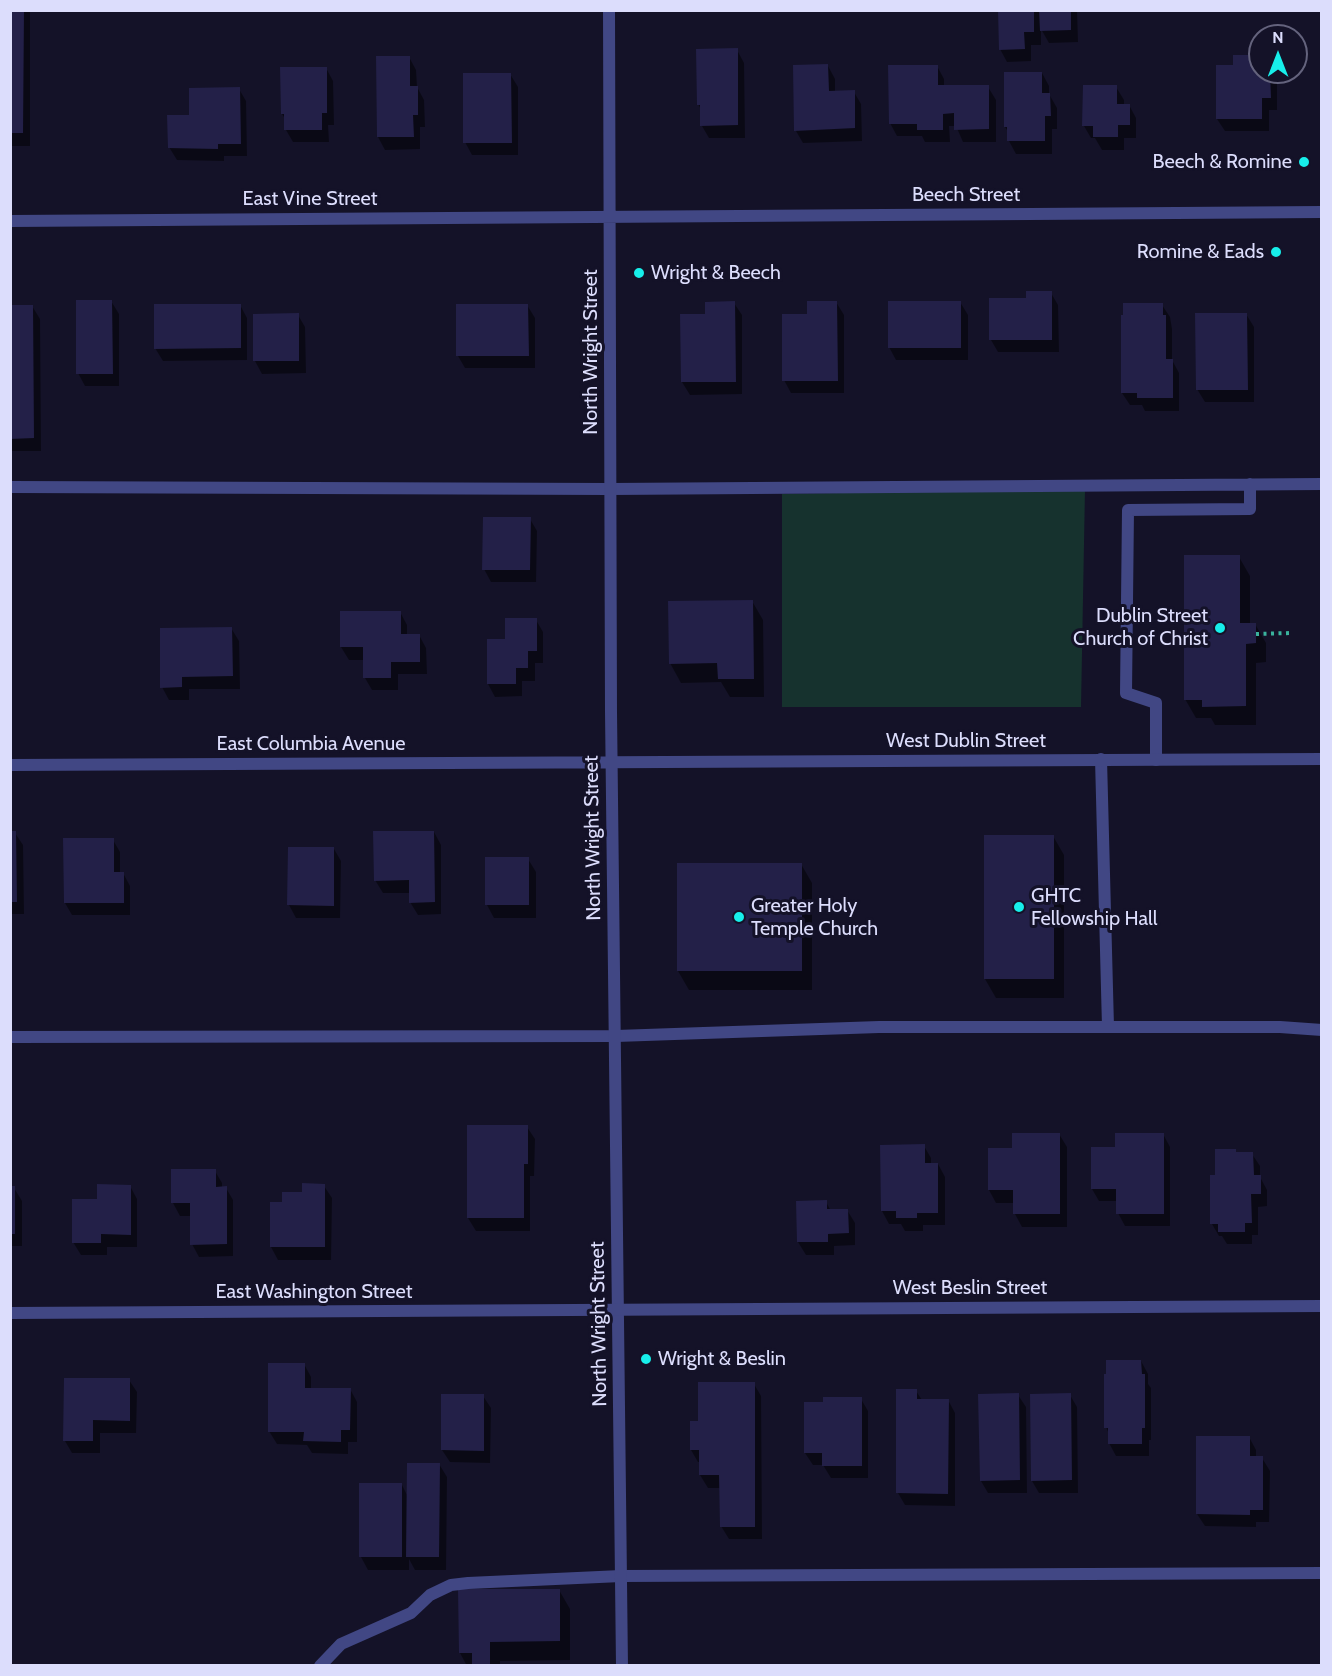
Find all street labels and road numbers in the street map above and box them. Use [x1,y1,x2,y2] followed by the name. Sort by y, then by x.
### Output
[912,183,1020,207] street label: Beech Street
[243,187,377,211] street label: East Vine Street
[579,269,603,435] street label: North Wright Street
[886,729,1046,753] street label: West Dublin Street
[217,732,405,756] street label: East Columbia Avenue
[580,755,606,921] street label: North Wright Street
[586,1241,612,1407] street label: North Wright Street
[893,1276,1047,1300] street label: West Beslin Street
[215,1280,413,1304] street label: East Washington Street

